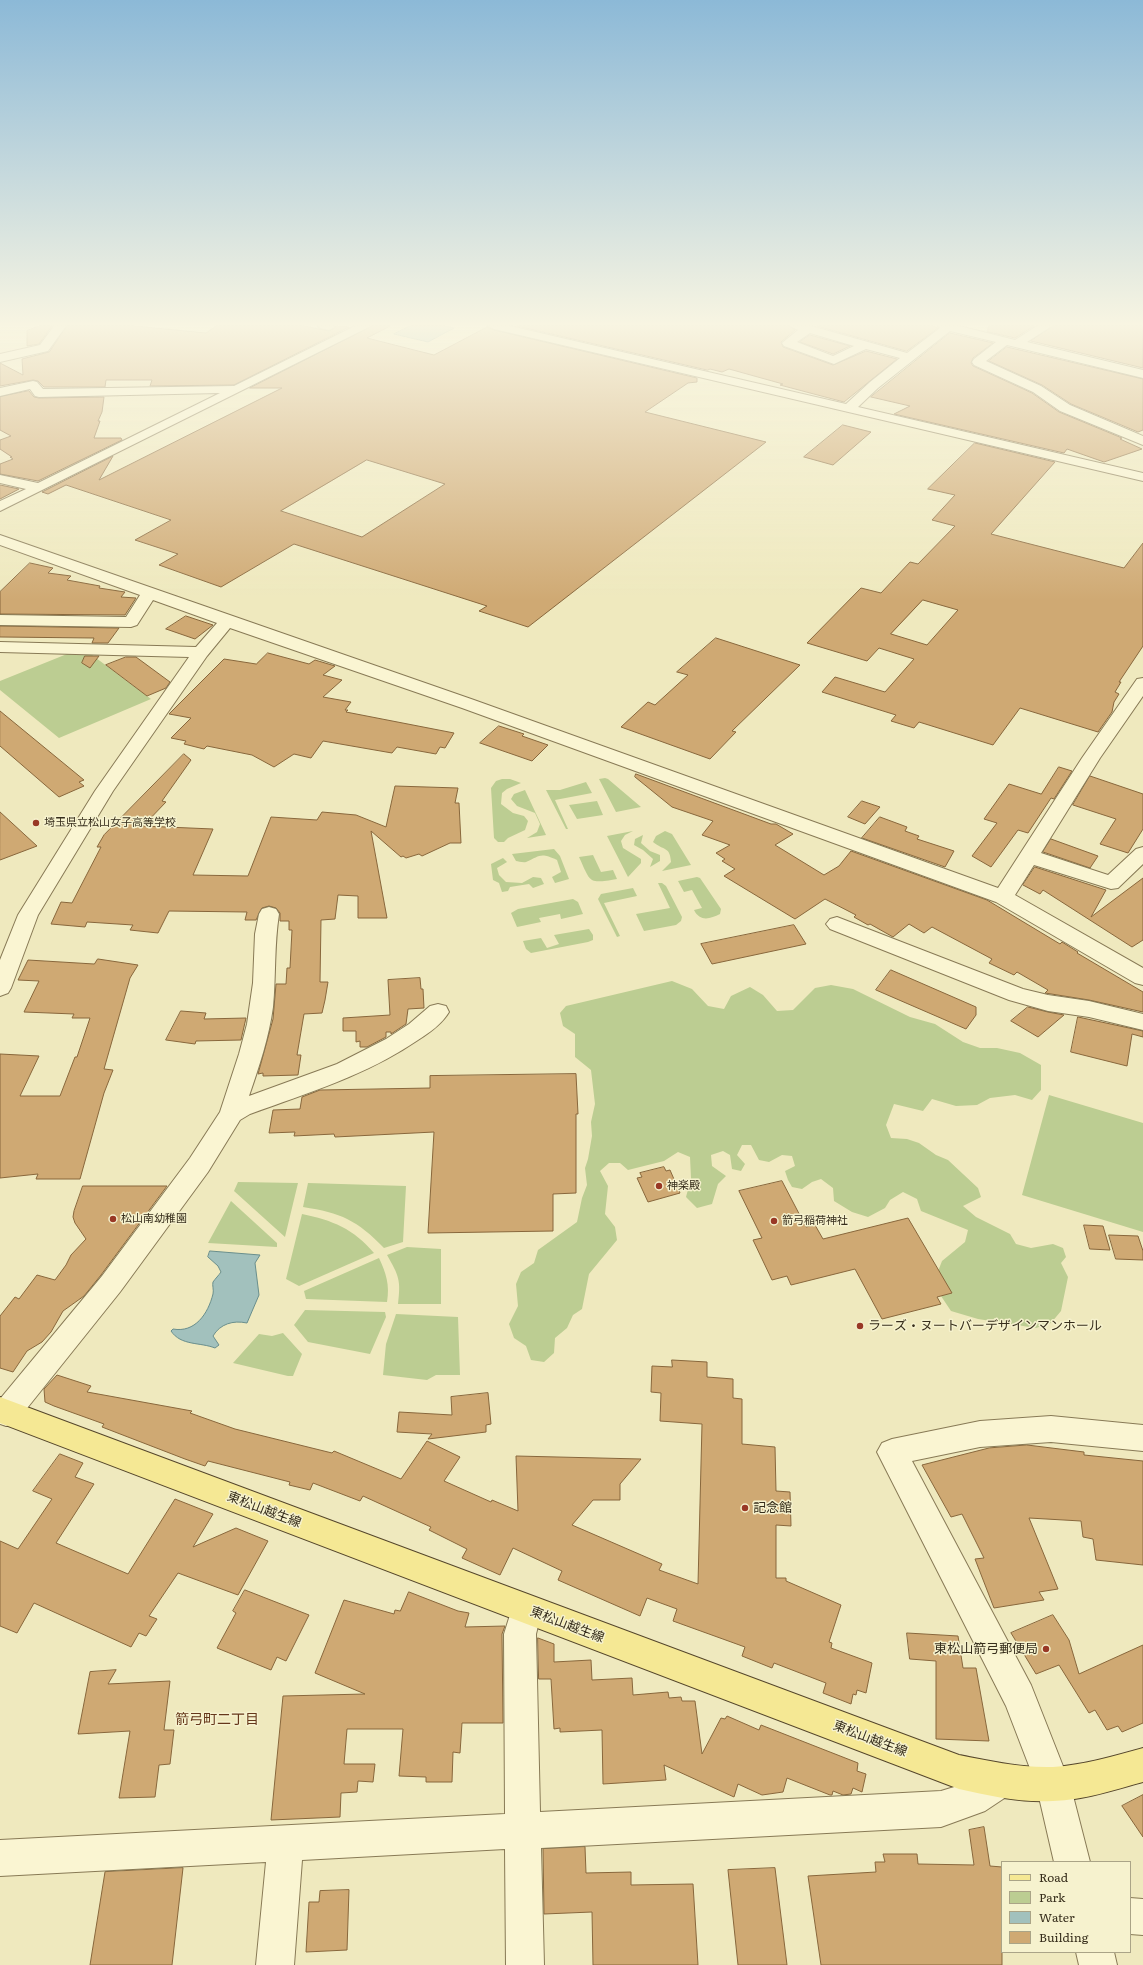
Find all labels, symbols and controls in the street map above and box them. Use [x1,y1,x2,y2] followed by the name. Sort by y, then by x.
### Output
[44,816,176,830] place label: 埼玉県立松山女子高等学校
[31,818,41,828] marker: 埼玉県立松山女子高等学校
[667,1179,700,1193] place label: 神楽殿
[654,1181,664,1191] marker: 神楽殿
[121,1212,187,1226] place label: 松山南幼稚園
[108,1214,118,1224] marker: 松山南幼稚園
[782,1214,848,1228] place label: 箭弓稲荷神社
[769,1216,779,1226] marker: 箭弓稲荷神社
[868,1318,1102,1334] place label: ラーズ・ヌートバーデザインマンホール
[855,1321,865,1331] marker: ラーズ・ヌートバーデザインマンホール
[225,1489,303,1531] street label: 東松山越生線
[753,1500,792,1516] place label: 記念館
[740,1503,750,1513] marker: 記念館
[528,1604,606,1646] street label: 東松山越生線
[934,1641,1038,1657] place label: 東松山箭弓郵便局
[1041,1644,1051,1654] marker: 東松山箭弓郵便局
[175,1712,259,1728] district label: 箭弓町二丁目
[831,1718,909,1760] street label: 東松山越生線
[1001,1861,1131,1953] legend
[1039,1868,1068,1886] text: Road
[1039,1888,1065,1906] text: Park
[1039,1908,1075,1926] text: Water
[1039,1928,1088,1946] text: Building

